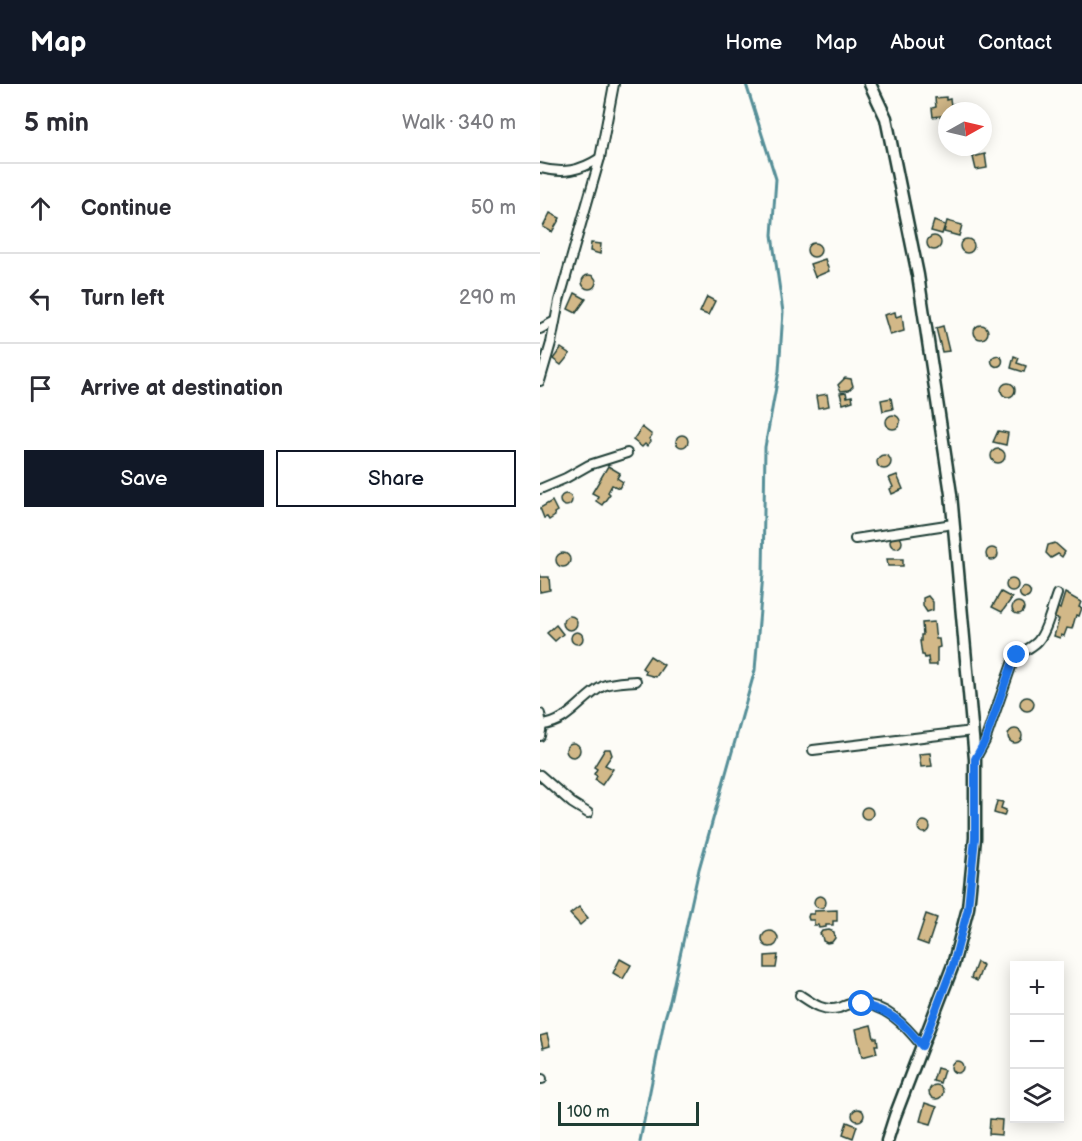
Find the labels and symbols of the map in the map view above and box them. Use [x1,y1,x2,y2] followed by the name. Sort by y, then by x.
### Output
[938,102,992,156] north arrow
[1003,641,1029,667] route end
[848,990,874,1016] route start
[558,1099,699,1126] scale bar

